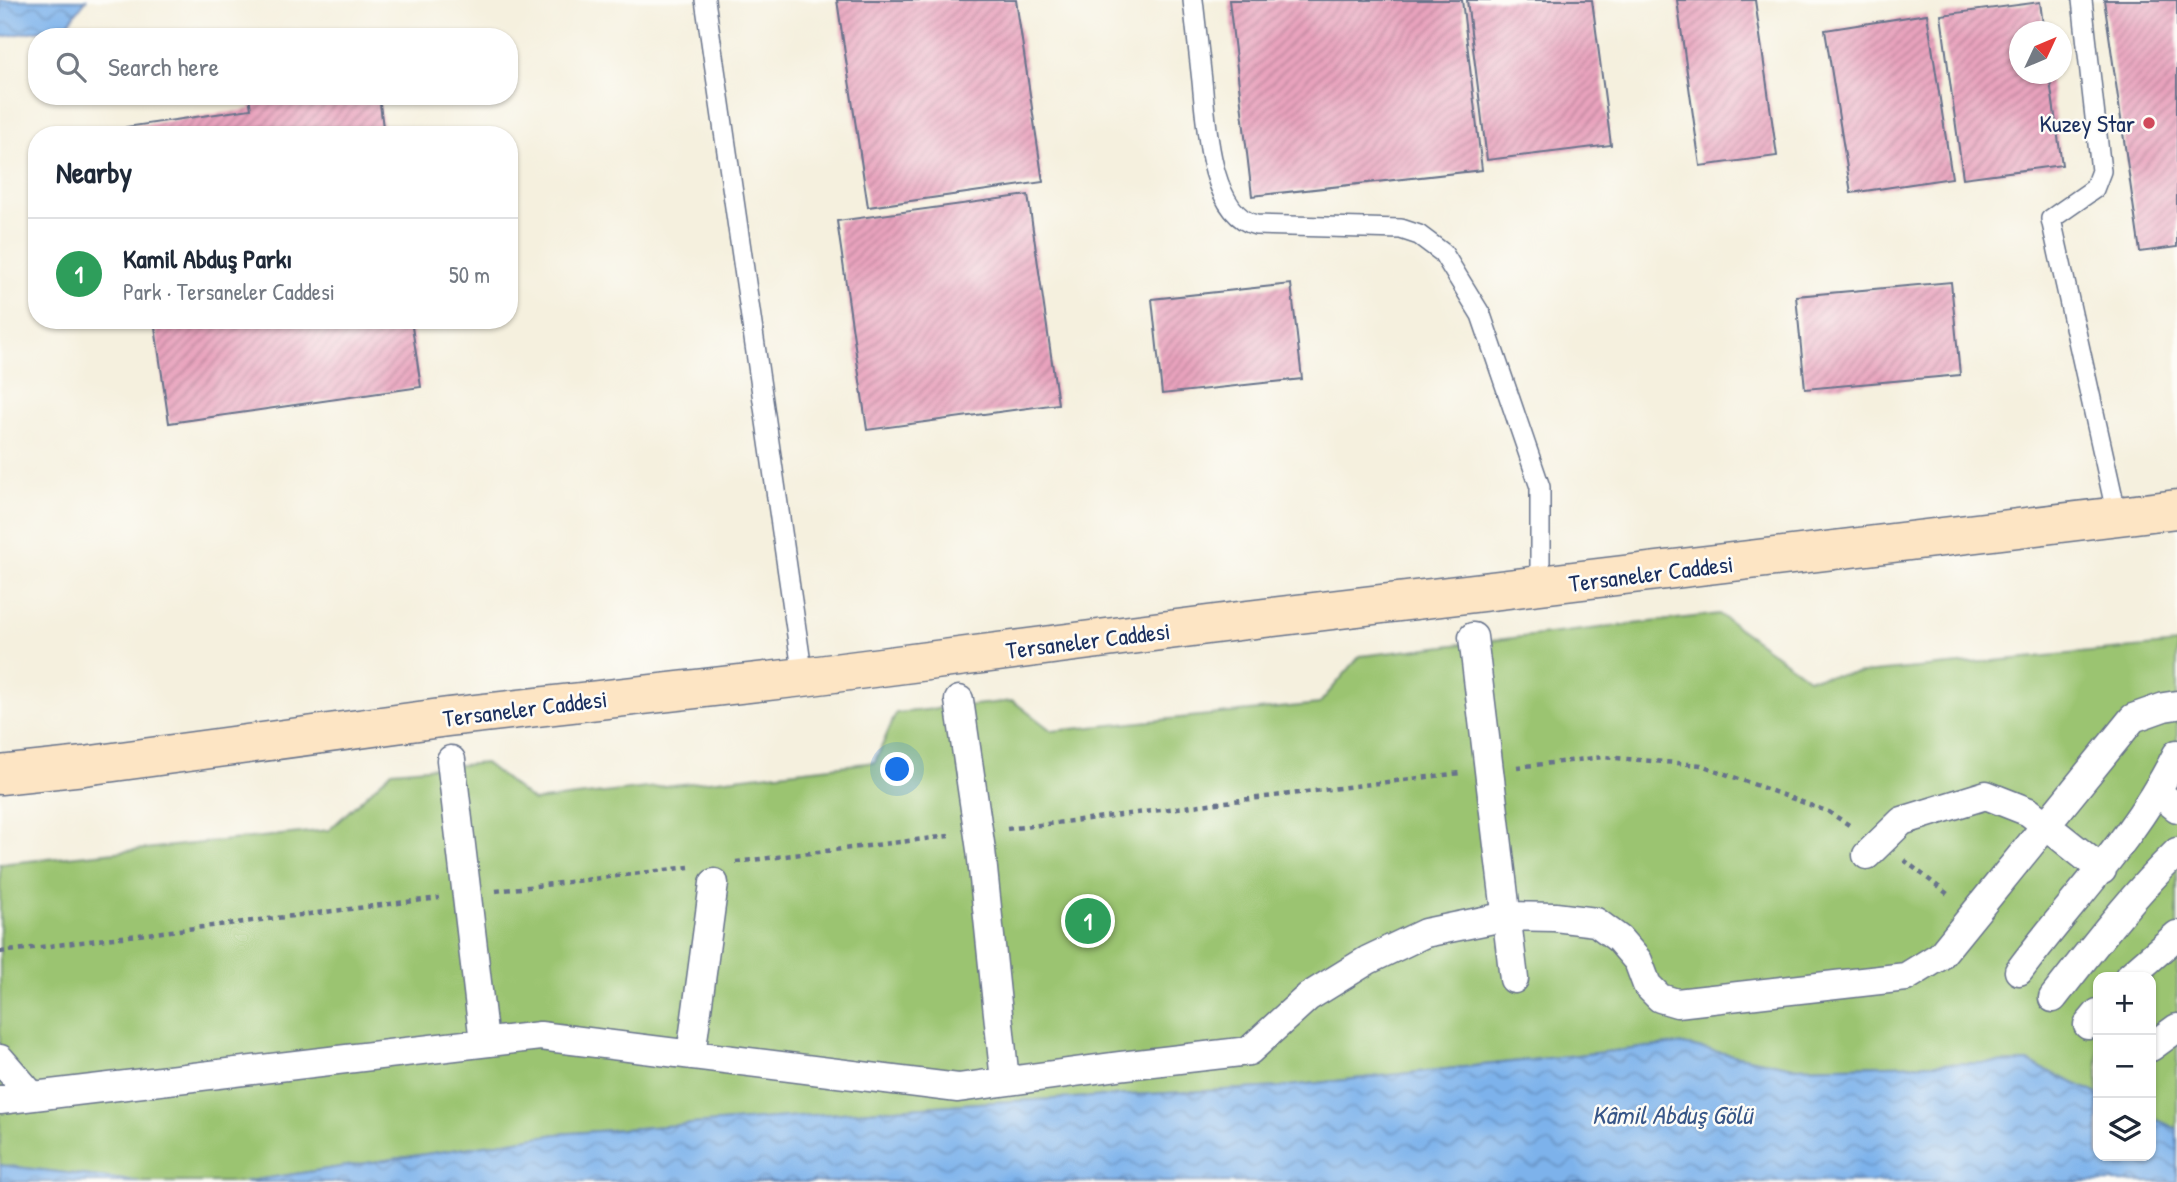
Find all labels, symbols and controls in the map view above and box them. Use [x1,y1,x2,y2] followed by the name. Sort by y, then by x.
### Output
[2009,21,2072,84] north arrow
[28,28,518,105] search box
[52,48,90,86] icon: search
[108,49,219,84] text: Search here
[2039,107,2135,139] place label: Kuzey Star
[2141,115,2157,131] marker: Kuzey Star
[56,152,132,192] text: Nearby
[123,241,292,276] text: Kamil Abduş Parkı
[75,259,83,290] text: 1
[449,259,490,290] text: 50 m
[123,276,335,307] text: Park · Tersaneler Caddesi
[1567,547,1735,599] street label: Tersaneler Caddesi
[1004,614,1172,666] street label: Tersaneler Caddesi
[441,682,609,734] street label: Tersaneler Caddesi
[880,752,914,786] your location
[1065,895,1111,947] pin: 1
[2093,972,2156,1161] map controls
[2093,972,2156,1035] button: +
[2093,1035,2156,1098] button: −
[1592,1097,1755,1132] water label: Kâmil Abduş Gölü
[2093,1098,2156,1161] button: layers

